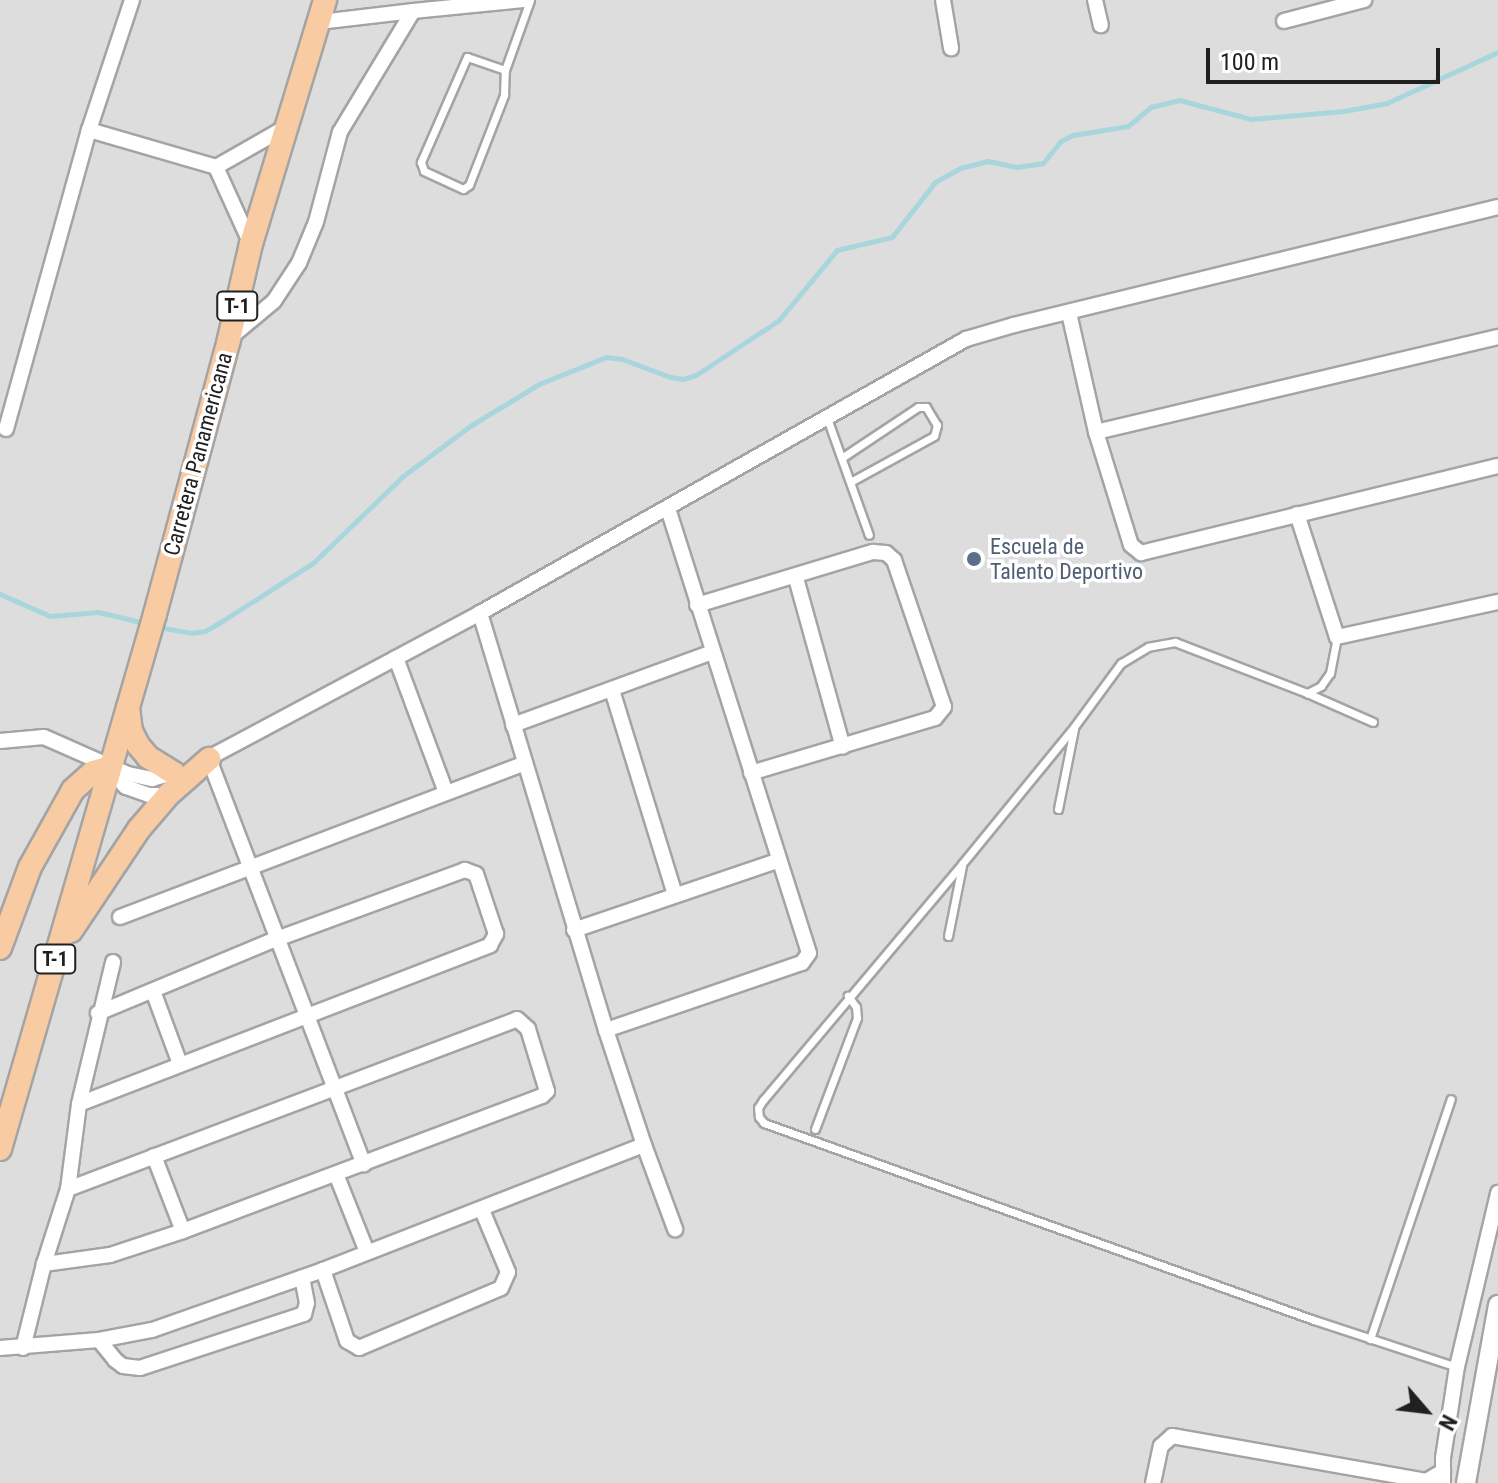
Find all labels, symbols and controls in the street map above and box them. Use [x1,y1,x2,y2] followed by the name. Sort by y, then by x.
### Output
[1210,32,1444,82] scale bar
[1220,48,1279,76] text: 100 m
[215,290,259,322] road number: T-1
[158,349,238,559] street label: Carretera Panamericana
[990,533,1143,584] place label: Escuela de Talento Deportivo
[965,550,983,568] marker: Escuela de Talento Deportivo
[33,943,77,975] road number: T-1
[1386,1371,1466,1451] north arrow
[1433,1411,1462,1434] text: N

